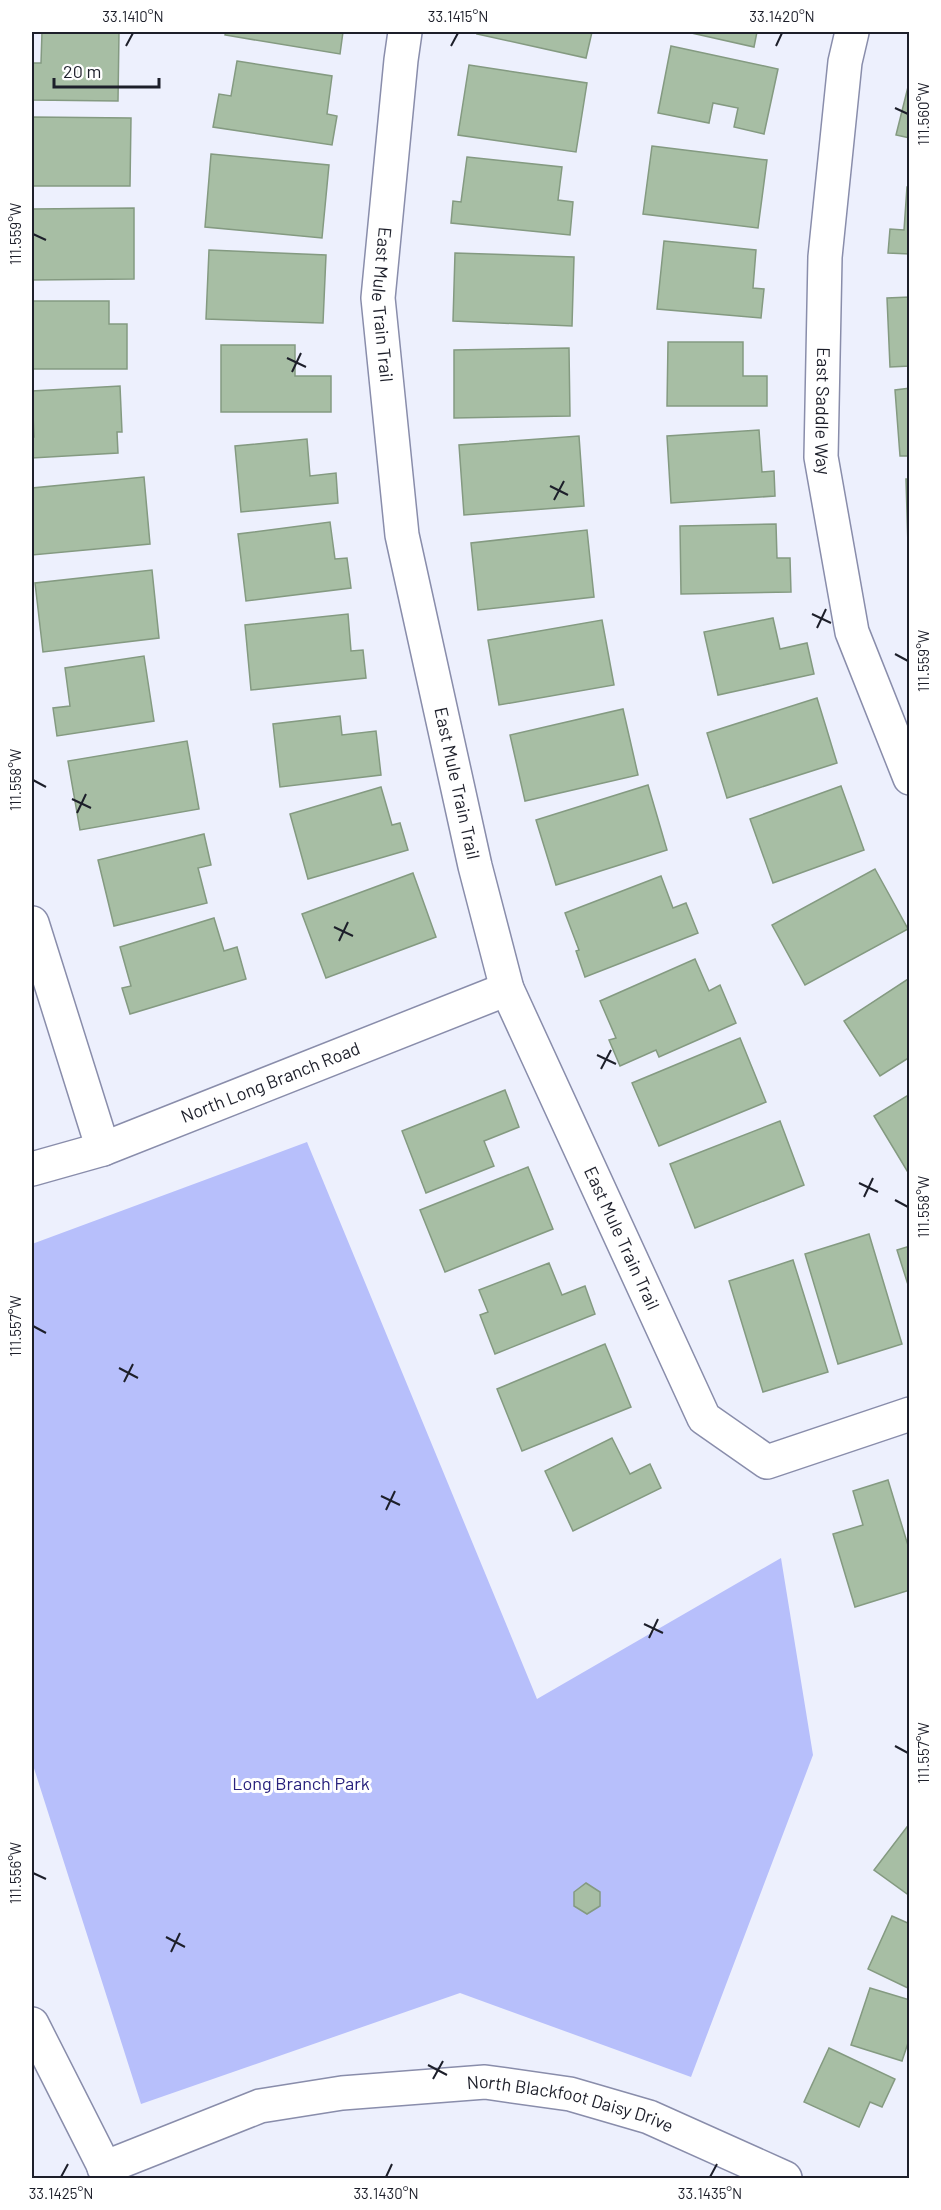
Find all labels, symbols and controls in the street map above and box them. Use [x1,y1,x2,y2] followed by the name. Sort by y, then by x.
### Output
[102,7,164,25] text: 33.1410°N
[428,7,488,25] text: 33.1415°N
[749,7,815,25] text: 33.1420°N
[54,51,159,89] scale bar
[63,60,101,82] text: 20 m
[914,83,932,145] text: 111.560°W
[6,203,24,265] text: 111.559°W
[368,226,398,383] street label: East Mule Train Trail
[811,347,836,477] street label: East Saddle Way
[914,630,932,692] text: 111.559°W
[430,705,485,862] street label: East Mule Train Trail
[6,749,24,811] text: 111.558°W
[177,1036,363,1127] street label: North Long Branch Road
[580,1163,665,1313] street label: East Mule Train Trail
[914,1176,932,1238] text: 111.558°W
[6,1295,24,1357] text: 111.557°W
[914,1722,932,1784] text: 111.557°W
[232,1772,370,1794] park label: Long Branch Park
[6,1842,24,1904] text: 111.556°W
[466,2070,677,2137] street label: North Blackfoot Daisy Drive
[29,2184,93,2202] text: 33.1425°N
[353,2184,419,2202] text: 33.1430°N
[678,2184,742,2202] text: 33.1435°N

